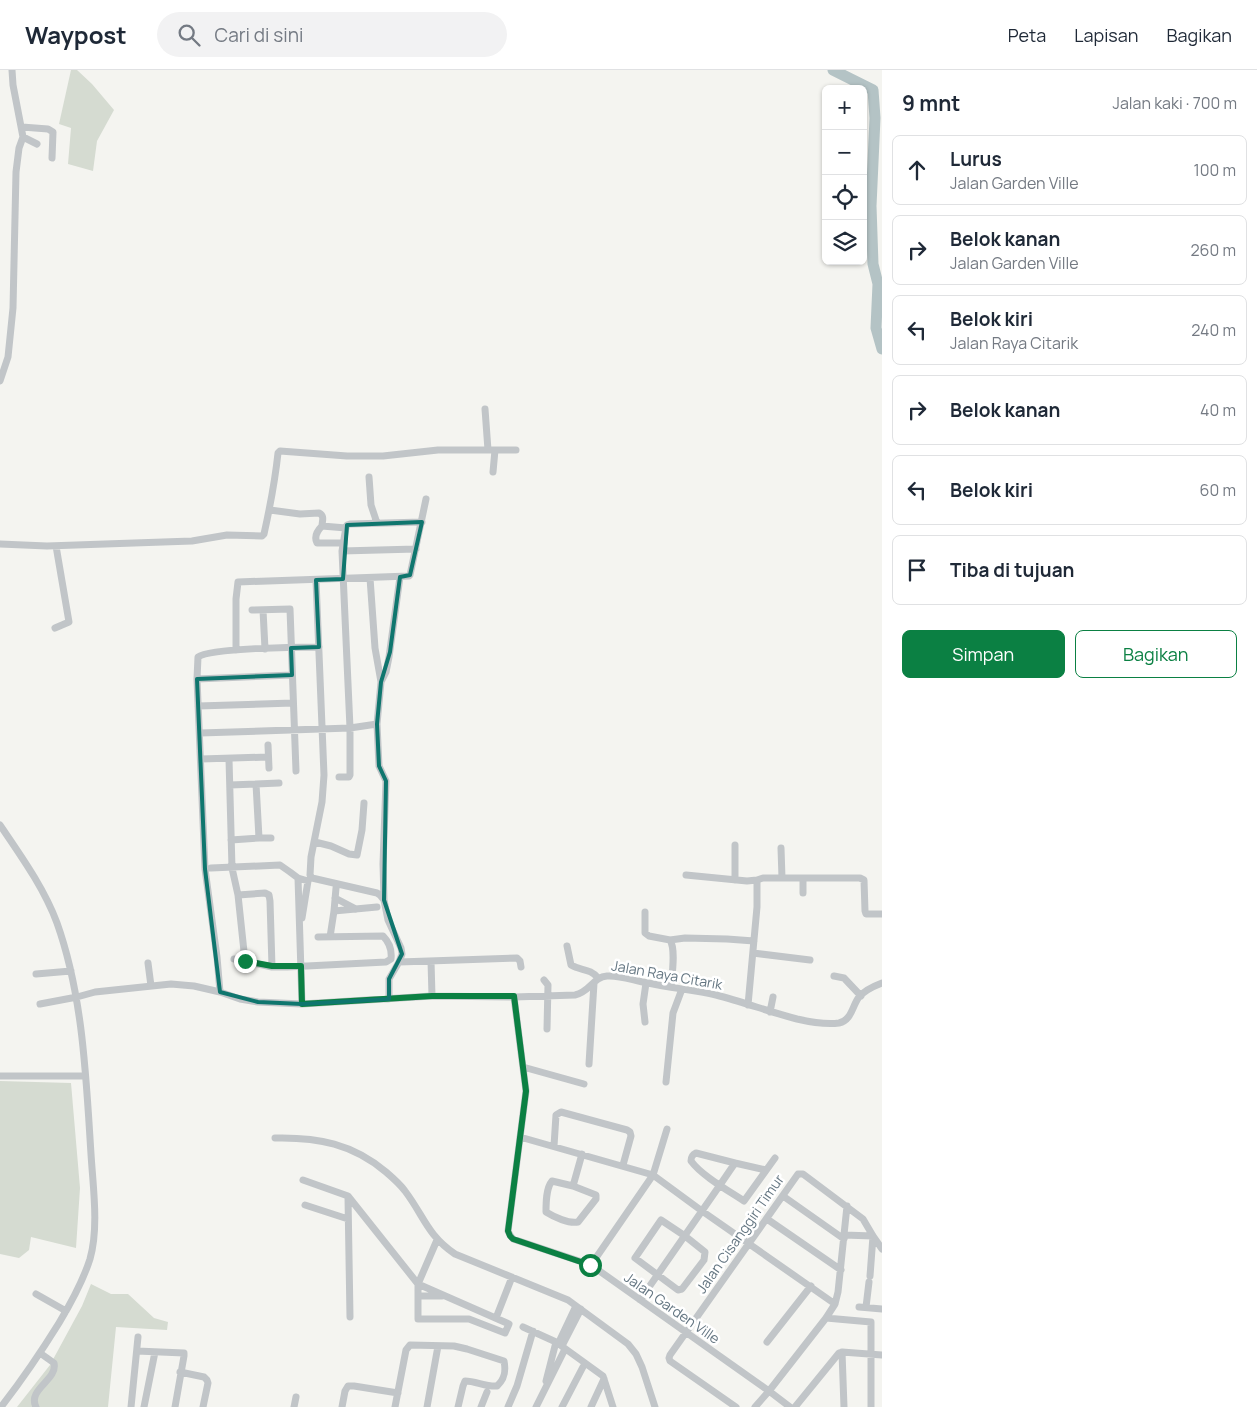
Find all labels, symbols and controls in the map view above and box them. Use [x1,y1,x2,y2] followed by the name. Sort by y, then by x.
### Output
[157,12,507,57] search box
[25,18,127,51] text: Waypost
[175,21,203,49] icon: search
[215,22,303,48] text: Cari di sini
[1008,23,1046,47] text: Peta
[1074,23,1138,47] text: Lapisan
[1166,23,1232,47] text: Bagikan
[822,85,867,265] map controls
[822,85,867,130] button: +
[902,89,960,117] text: 9 mnt
[1113,92,1237,114] text: Jalan kaki · 700 m
[822,130,867,175] button: −
[950,146,1002,172] text: Lurus
[903,156,931,184] icon: ahead
[1193,159,1236,181] text: 100 m
[950,172,1079,194] text: Jalan Garden Ville
[822,175,867,220] button: locate
[822,220,867,265] button: layers
[950,226,1060,252] text: Belok kanan
[903,236,931,264] icon: right
[1190,239,1236,261] text: 260 m
[950,252,1079,274] text: Jalan Garden Ville
[950,306,1033,332] text: Belok kiri
[903,316,931,344] icon: left
[1191,319,1236,341] text: 240 m
[950,332,1078,354] text: Jalan Raya Citarik
[903,396,931,424] icon: right
[950,397,1060,423] text: Belok kanan
[1200,399,1236,421] text: 40 m
[903,476,931,504] icon: left
[950,477,1033,503] text: Belok kiri
[1200,479,1236,501] text: 60 m
[903,556,931,584] icon: arrive
[950,557,1074,583] text: Tiba di tujuan
[902,630,1065,678] button: Simpan
[1075,630,1237,678] button: Bagikan
[234,950,257,973] route end
[610,955,725,994] street label: Jalan Raya Citarik
[691,1171,788,1297] street label: Jalan Cisanggiri Timur
[579,1254,602,1277] route start
[621,1268,724,1348] street label: Jalan Garden Ville

